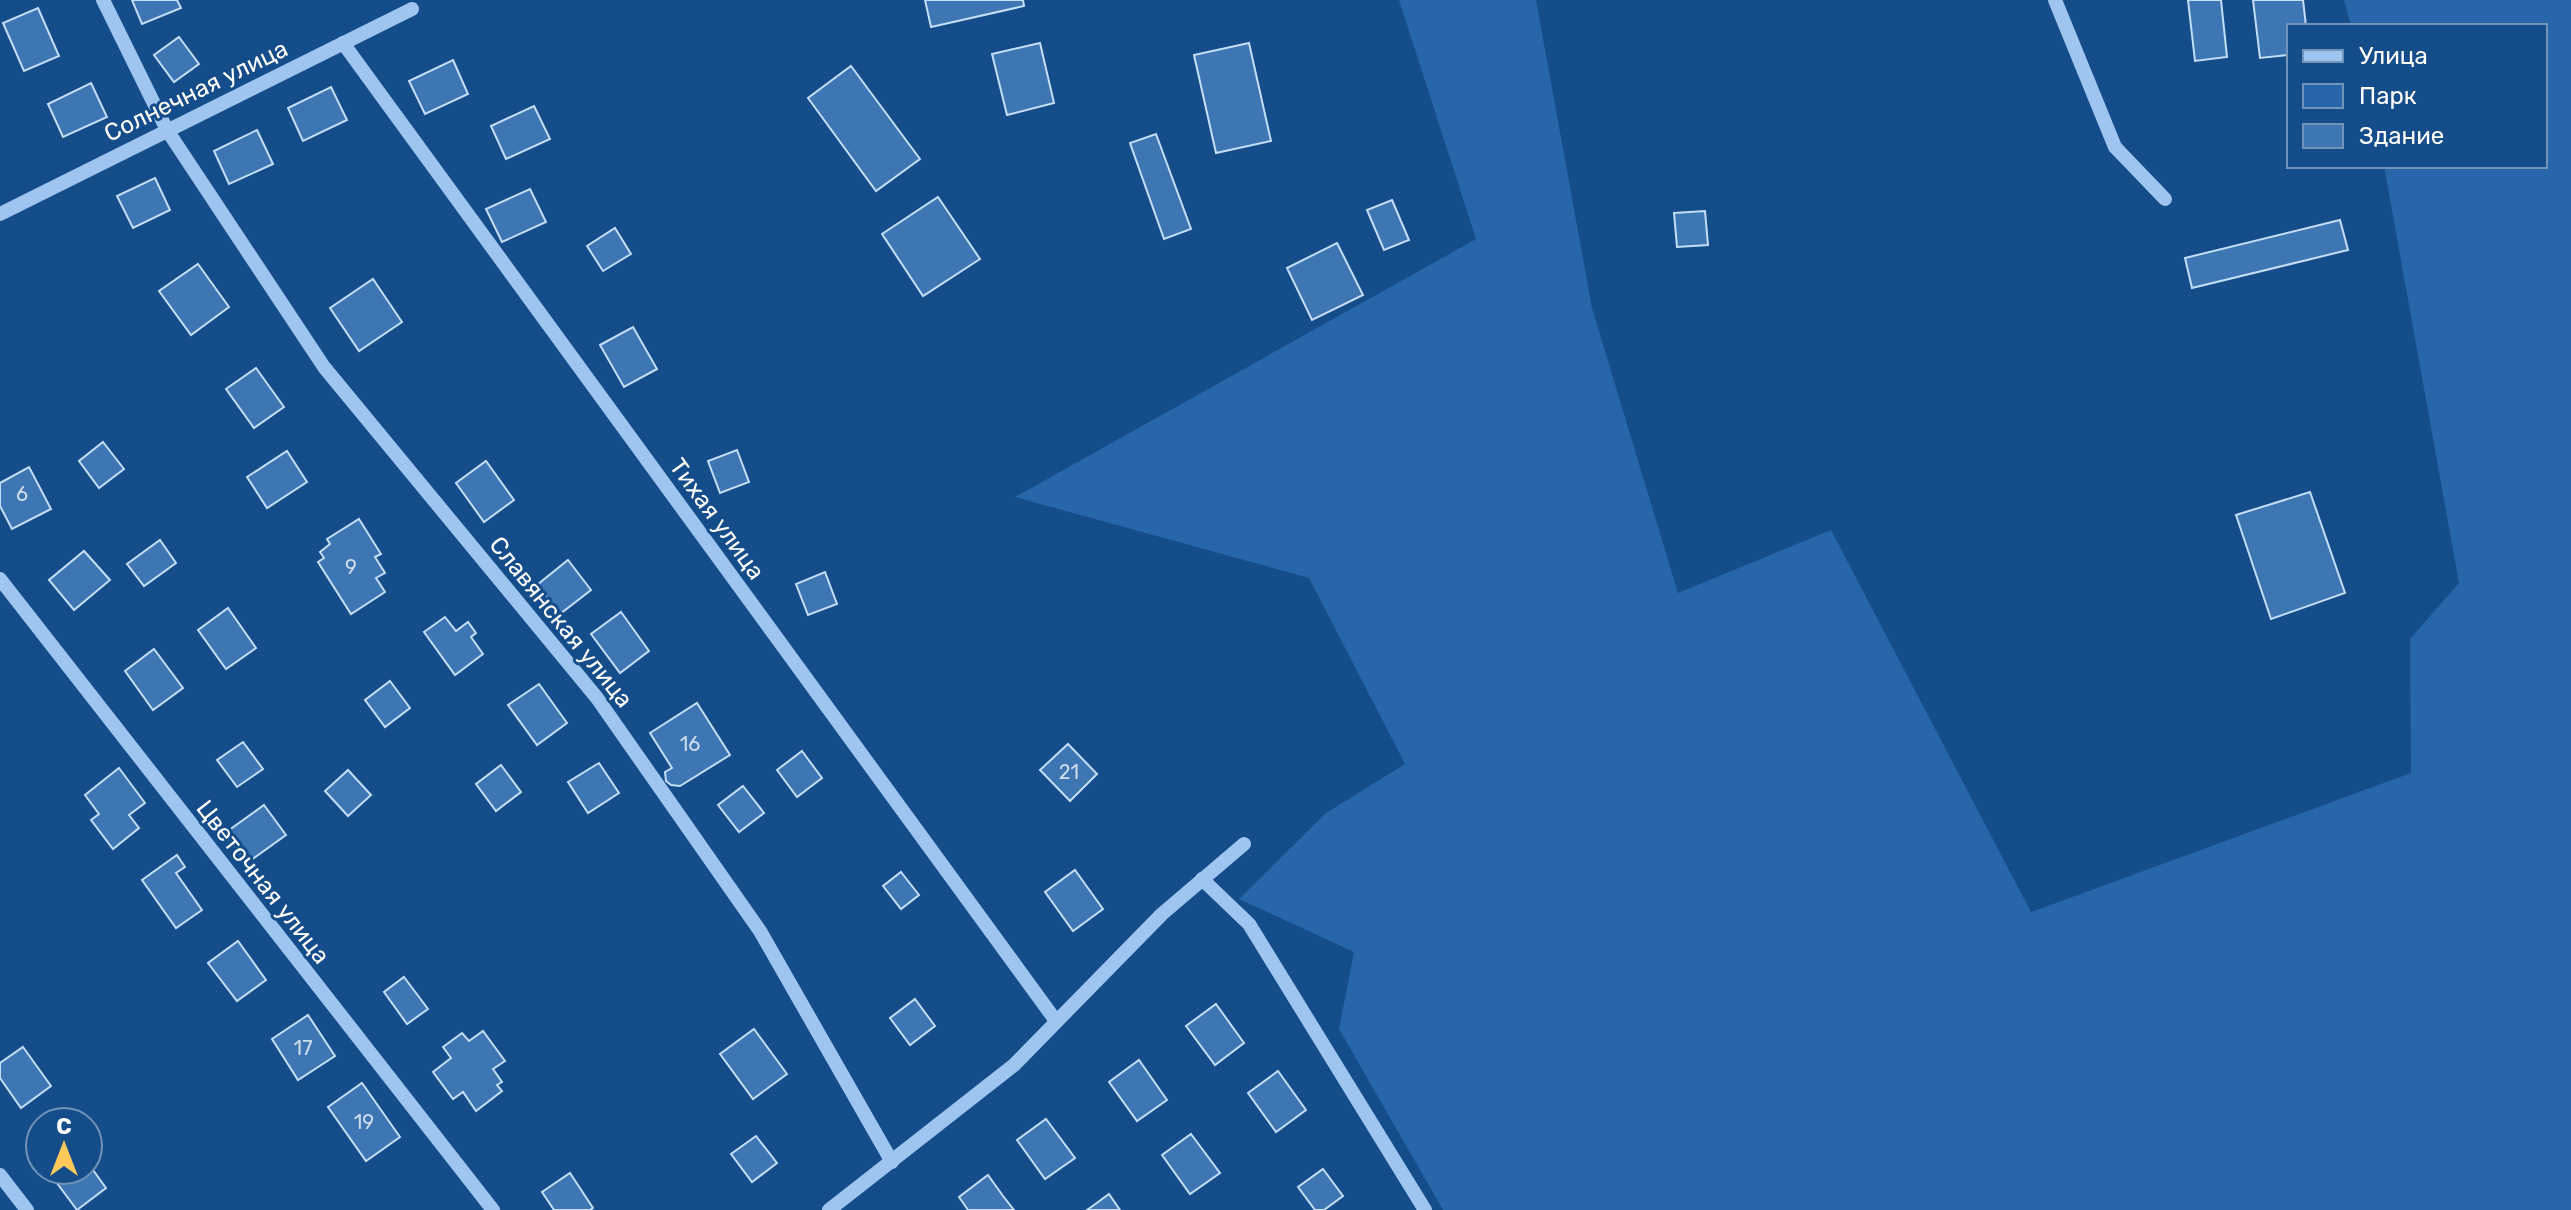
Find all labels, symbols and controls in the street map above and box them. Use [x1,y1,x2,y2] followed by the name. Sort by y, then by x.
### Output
[2287,24,2547,168] legend
[100,34,292,148] street label: Солнечная улица
[2359,42,2428,70] text: Улица
[2359,82,2417,110] text: Парк
[2359,122,2444,150] text: Здание
[664,453,770,585] street label: Тихая улица
[16,482,28,506] house number: 6
[484,531,638,713] street label: Славянская улица
[345,555,357,579] house number: 9
[680,732,700,756] house number: 16
[1059,760,1079,784] house number: 21
[191,795,335,969] street label: Цветочная улица
[294,1036,312,1060] house number: 17
[24,1106,104,1186] north arrow
[354,1110,374,1134] house number: 19
[56,1113,72,1140] text: С

